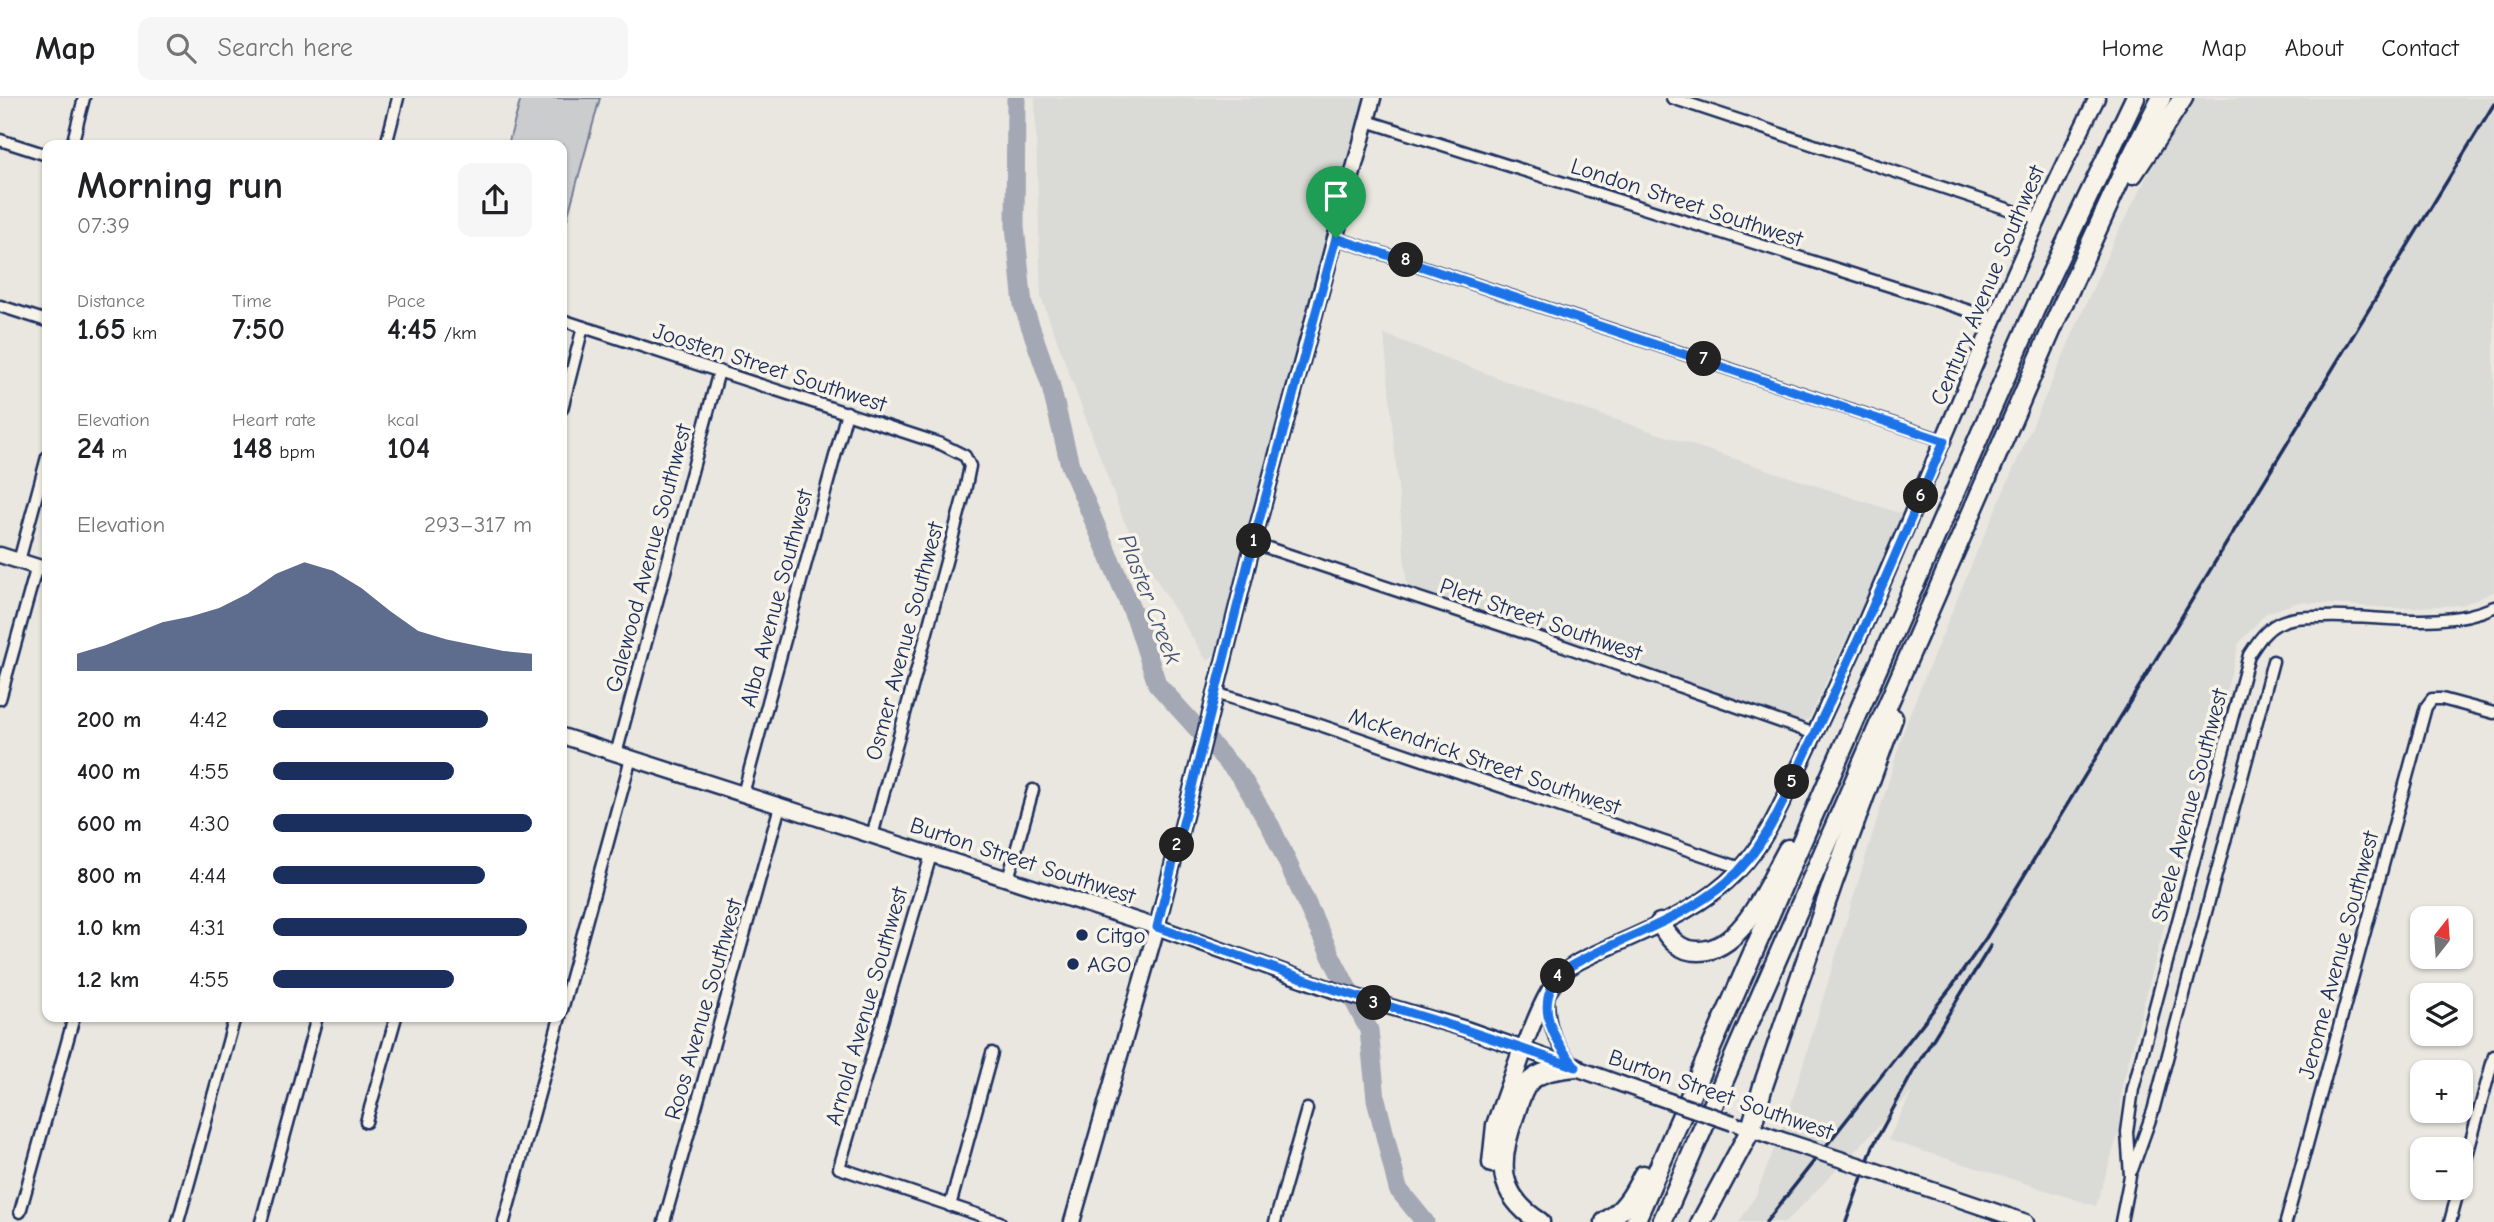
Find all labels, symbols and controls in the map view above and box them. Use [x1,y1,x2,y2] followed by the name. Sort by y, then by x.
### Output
[138,17,628,80] search box
[35,29,96,67] text: Map
[162,29,200,67] icon: search
[218,33,353,63] text: Search here
[2102,34,2163,62] text: Home
[2201,34,2247,62] text: Map
[2285,34,2343,62] text: About
[2381,34,2459,62] text: Contact
[1567,152,1808,253] street label: London Street Southwest
[1925,160,2051,409] street label: Century Avenue Southwest
[458,163,532,237] button: share
[77,164,283,208] text: Morning run
[1306,166,1366,238] pin
[1317,177,1355,215] icon: arrive
[77,212,130,239] text: 07:39
[1388,242,1424,278] pin: 8
[1401,248,1410,270] text: 8
[77,290,145,312] text: Distance
[232,290,271,312] text: Time
[387,290,425,312] text: Pace
[77,312,126,347] text: 1.65
[232,312,285,347] text: 7:50
[387,312,437,347] text: 4:45
[650,317,891,418] street label: Joosten Street Southwest
[126,322,157,344] text: km
[437,322,477,344] text: /km
[1686,342,1722,376] pin: 7
[1699,347,1708,369] text: 7
[77,409,150,431] text: Elevation
[232,409,316,431] text: Heart rate
[387,409,419,431] text: kcal
[600,420,698,695] street label: Galewood Avenue Southwest
[77,431,105,466] text: 24
[232,431,273,466] text: 148
[387,431,430,466] text: 104
[105,441,127,463] text: m
[273,441,315,463] text: bpm
[1904,478,1938,514] pin: 6
[1916,484,1925,506] text: 6
[734,485,819,710] street label: Alba Avenue Southwest
[77,511,165,538] text: Elevation
[424,511,532,538] text: 293–317 m
[860,517,950,763] street label: Osmer Avenue Southwest
[1236,524,1272,558] pin: 1
[1250,529,1257,551] text: 1
[1112,530,1188,668] water label: Plaster Creek
[1436,572,1647,667] street label: Plett Street Southwest
[2145,684,2234,925] street label: Steele Avenue Southwest
[1345,702,1626,821] street label: McKendrick Street Southwest
[77,706,141,733] text: 200 m
[189,706,227,733] text: 4:42
[77,758,141,785] text: 400 m
[189,758,229,785] text: 4:55
[1774,764,1810,800] pin: 5
[1786,770,1797,792] text: 5
[77,810,142,837] text: 600 m
[189,810,230,837] text: 4:30
[907,811,1140,910] street label: Burton Street Southwest
[2292,827,2385,1082] street label: Jerome Avenue Southwest
[1160,828,1194,862] pin: 2
[1172,833,1181,855] text: 2
[77,862,142,889] text: 800 m
[189,862,227,889] text: 4:44
[820,883,914,1128] street label: Arnold Avenue Southwest
[659,894,748,1123] street label: Roos Avenue Southwest
[2410,906,2473,970] north arrow
[2410,906,2473,1200] map controls
[77,914,141,941] text: 1.0 km
[189,914,225,941] text: 4:31
[1096,922,1146,949] place label: Citgo
[1074,927,1090,943] marker: Citgo
[1087,951,1132,978] place label: AGO
[1065,956,1081,972] marker: AGO
[1540,958,1576,994] pin: 4
[1553,964,1562,986] text: 4
[77,966,139,993] text: 1.2 km
[189,966,229,993] text: 4:55
[2410,983,2473,1046] button: layers
[1356,986,1392,1020] pin: 3
[1369,991,1378,1013] text: 3
[1605,1043,1838,1146] street label: Burton Street Southwest
[2410,1060,2473,1123] button: +
[2410,1137,2473,1200] button: −

